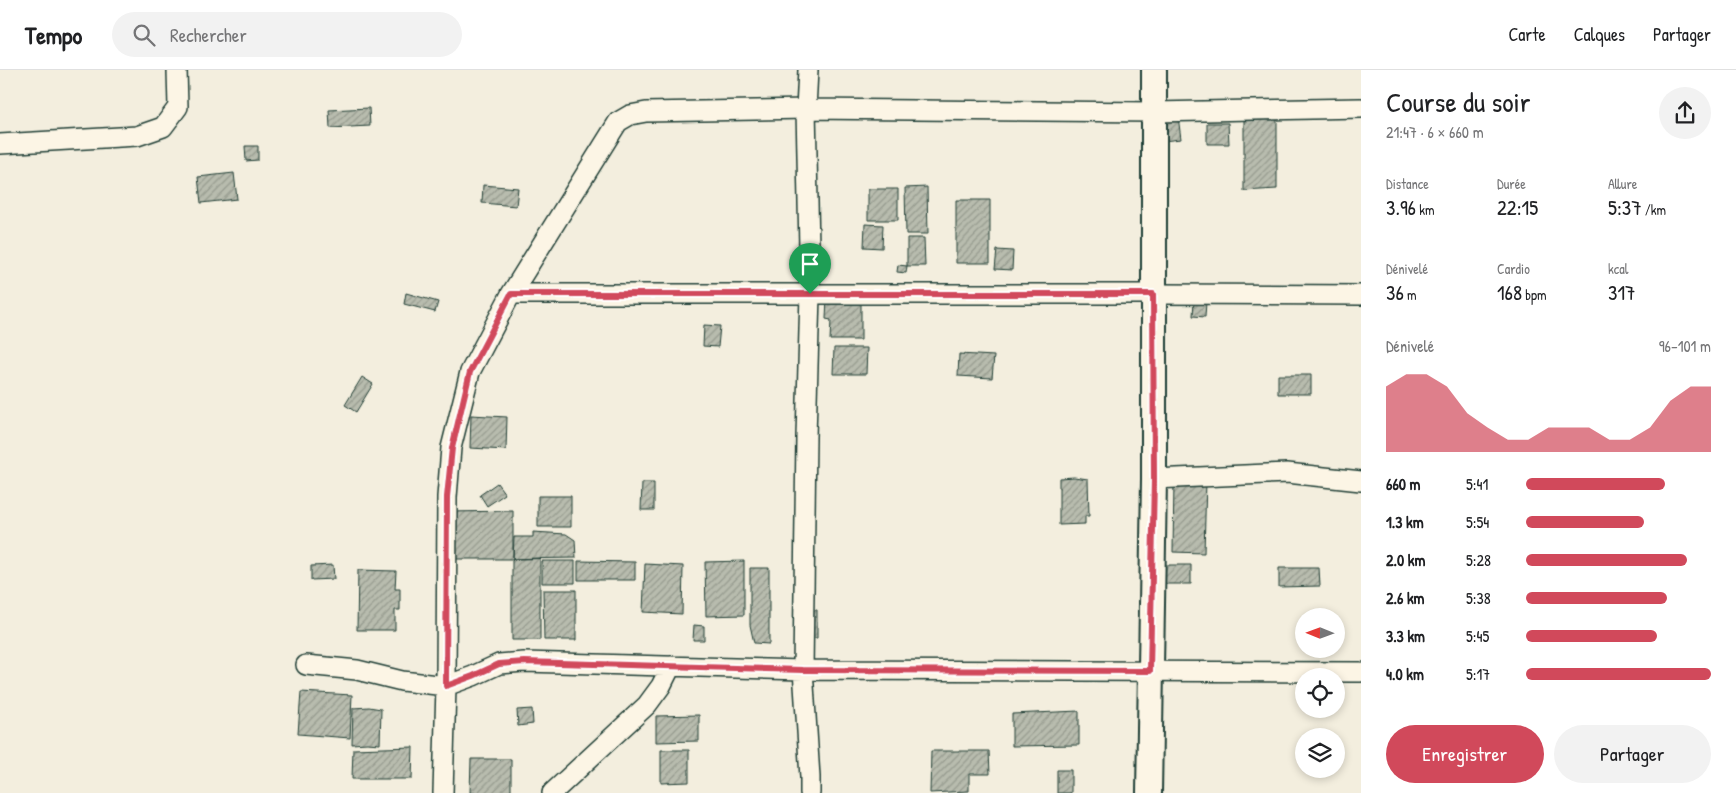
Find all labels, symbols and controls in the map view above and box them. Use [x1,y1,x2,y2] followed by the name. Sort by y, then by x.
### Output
[112,12,462,57] search box
[25,19,82,51] text: Tempo
[130,21,158,49] icon: search
[170,22,247,48] text: Rechercher
[1508,22,1546,47] text: Carte
[1574,22,1625,47] text: Calques
[1653,22,1711,47] text: Partager
[1386,83,1531,121] text: Course du soir
[1659,87,1711,139] button: share
[1386,121,1484,143] text: 21:47 · 6 × 660 m
[1386,174,1429,193] text: Distance
[1497,174,1526,193] text: Durée
[1608,174,1637,193] text: Allure
[1386,193,1416,222] text: 3.96
[1497,193,1538,222] text: 22:15
[1608,193,1642,222] text: 5:37
[1416,200,1435,219] text: km
[1642,200,1666,219] text: /km
[789,243,831,294] pin
[796,250,824,278] icon: arrive
[1386,259,1428,278] text: Dénivelé
[1497,259,1530,278] text: Cardio
[1608,259,1628,278] text: kcal
[1386,278,1404,307] text: 36
[1497,278,1522,307] text: 168
[1608,278,1635,307] text: 317
[1404,285,1417,304] text: m
[1522,285,1547,304] text: bpm
[1386,335,1434,357] text: Dénivelé
[1659,335,1711,357] text: 96–101 m
[1386,473,1421,495] text: 660 m
[1466,473,1488,495] text: 5:41
[1386,511,1424,533] text: 1.3 km
[1466,511,1489,533] text: 5:54
[1386,549,1425,571] text: 2.0 km
[1466,549,1491,571] text: 5:28
[1386,587,1425,609] text: 2.6 km
[1466,587,1491,609] text: 5:38
[1295,608,1345,658] north arrow
[1295,608,1345,778] map controls
[1386,625,1425,647] text: 3.3 km
[1466,625,1489,647] text: 5:45
[1386,663,1424,685] text: 4.0 km
[1466,663,1490,685] text: 5:17
[1295,668,1345,718] button: locate
[1386,725,1544,783] button: Enregistrer
[1554,725,1711,783] button: Partager
[1295,728,1345,778] button: layers

